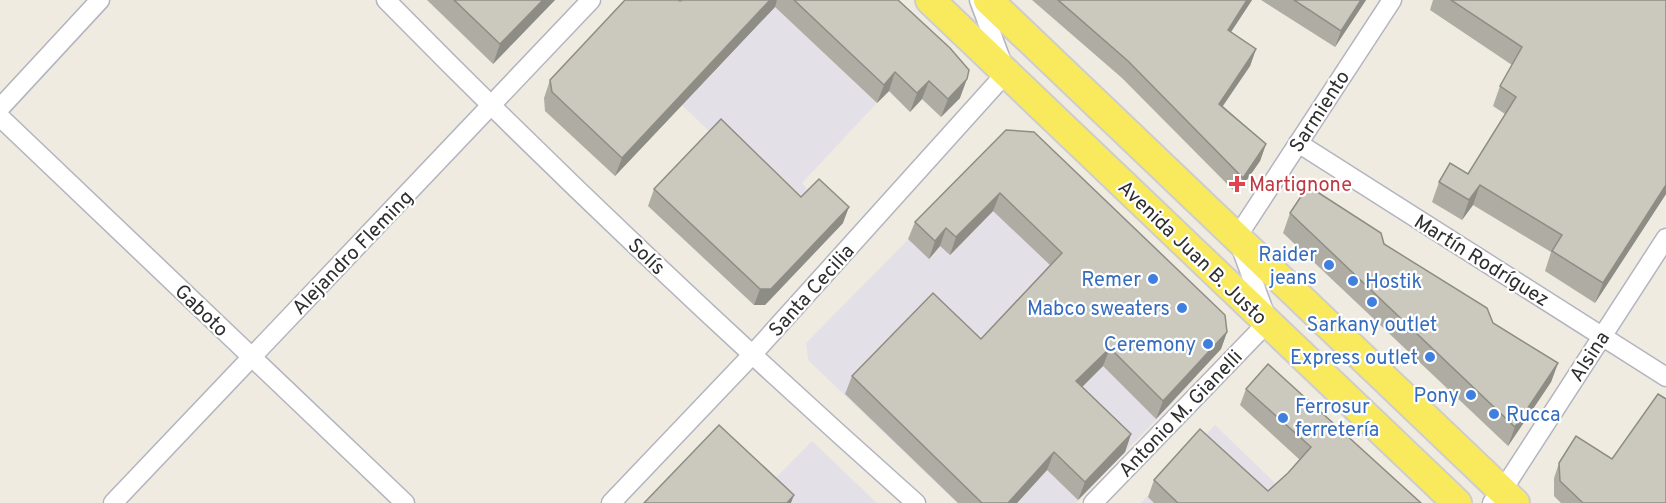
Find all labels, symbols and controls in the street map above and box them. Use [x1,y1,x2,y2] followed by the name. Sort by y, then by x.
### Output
[1284,66,1357,158] street label: Sarmiento
[1249,173,1352,199] place label: Martignone
[1111,175,1272,331] street label: Avenida Juan B. Justo
[1230,177,1244,191] marker: Martignone
[287,185,420,321] street label: Alejandro Fleming
[1409,210,1553,314] street label: Martín Rodríguez
[621,233,670,282] street label: Solís
[764,239,861,343] street label: Santa Cecilia
[1258,243,1317,292] place label: Raider jeans
[1322,258,1336,272] marker: Raider jeans
[1081,268,1141,294] place label: Remer
[1365,270,1422,296] place label: Hostik
[1146,272,1160,286] marker: Remer
[1346,274,1360,288] marker: Hostik
[168,279,233,343] street label: Gaboto
[1365,295,1379,309] marker: Sarkany outlet
[1027,297,1170,323] place label: Mabco sweaters
[1175,301,1189,315] marker: Mabco sweaters
[1307,313,1437,339] place label: Sarkany outlet
[1565,327,1617,387] street label: Alsina
[1104,333,1196,359] place label: Ceremony
[1201,337,1215,351] marker: Ceremony
[1114,345,1249,484] street label: Antonio M. Gianelli
[1290,346,1418,372] place label: Express outlet
[1423,350,1437,364] marker: Express outlet
[1413,384,1459,410] place label: Pony
[1464,388,1478,402] marker: Pony
[1295,395,1379,444] place label: Ferrosur ferretería
[1506,403,1561,429] place label: Rucca
[1487,407,1501,421] marker: Rucca
[1276,411,1290,425] marker: Ferrosur ferretería

